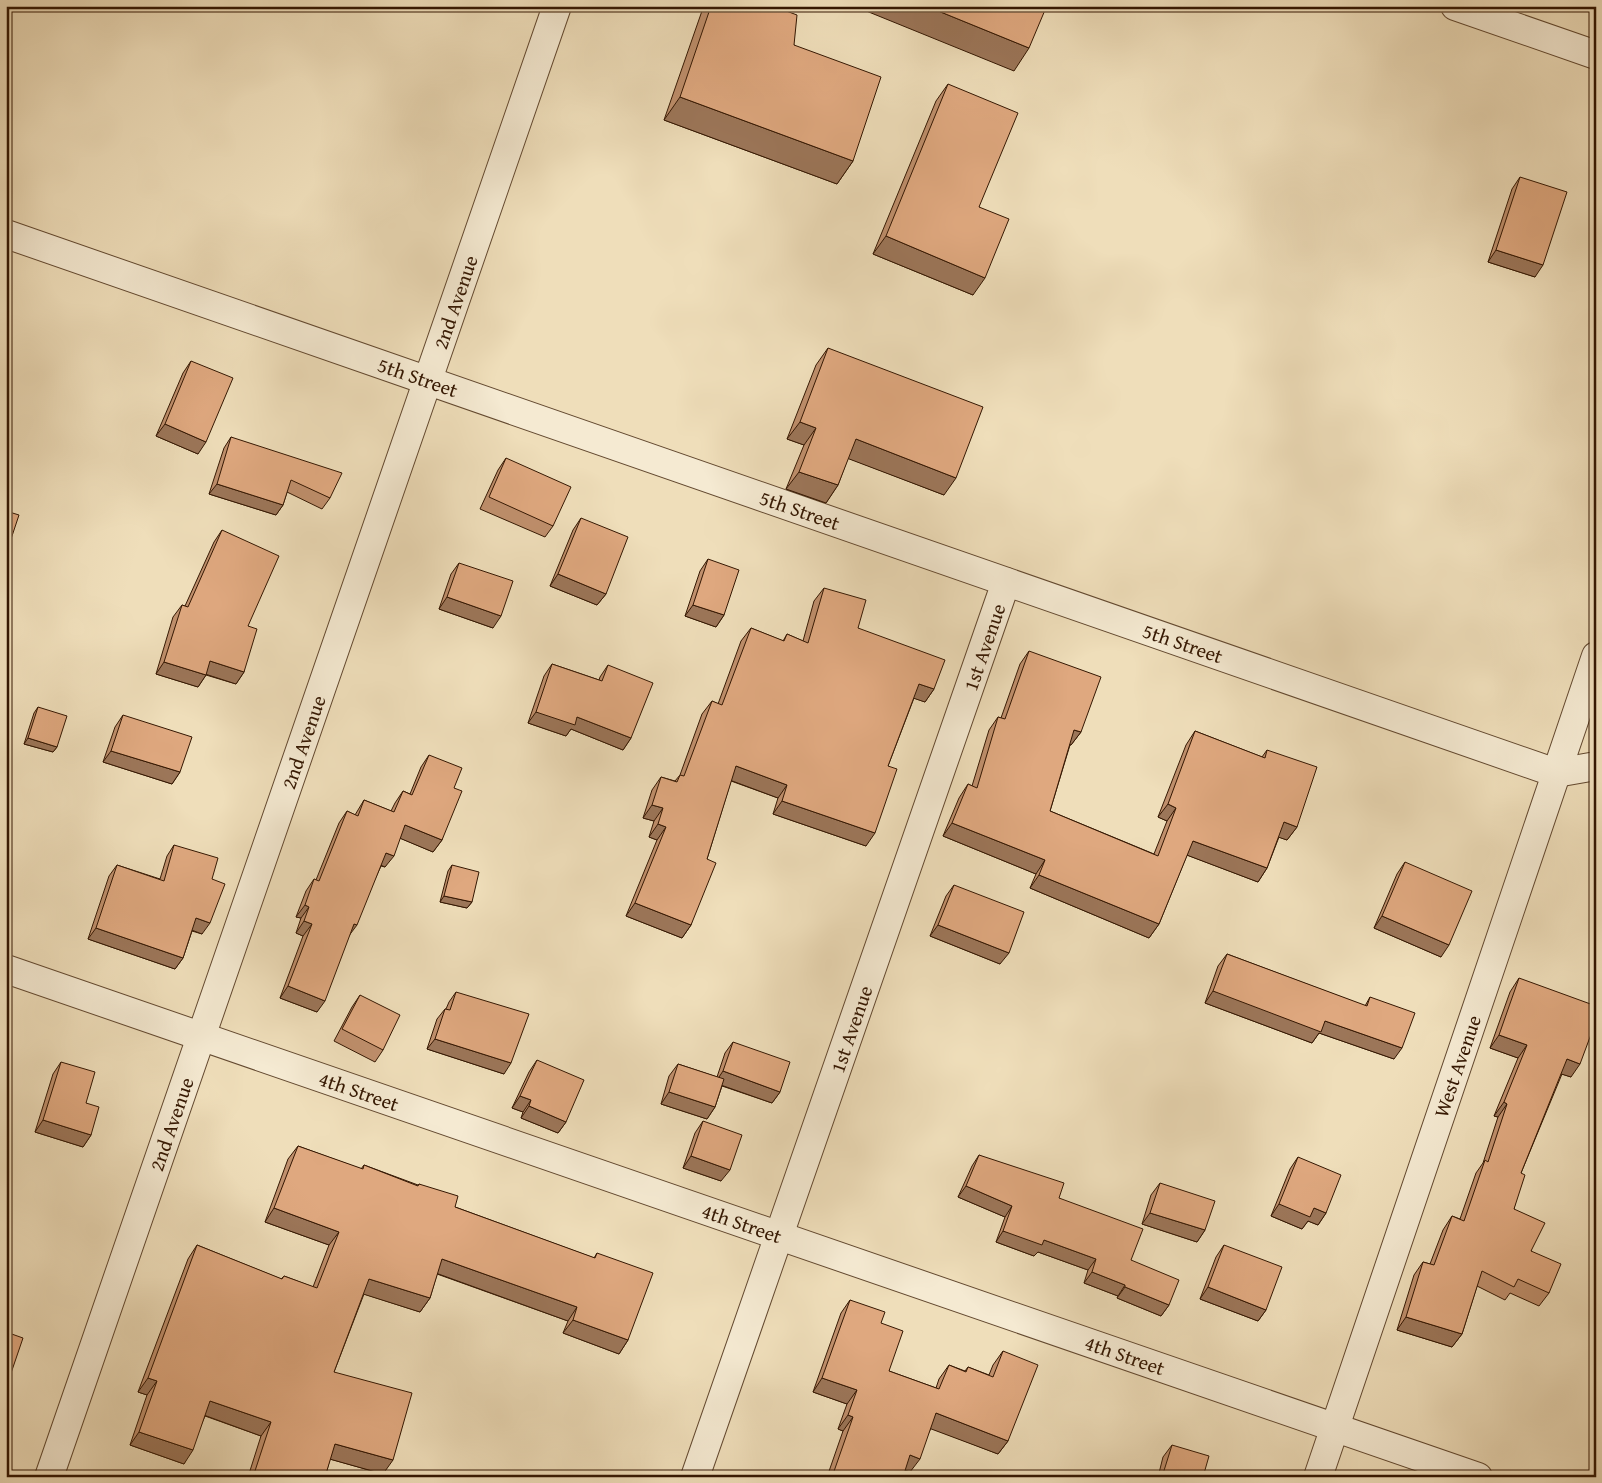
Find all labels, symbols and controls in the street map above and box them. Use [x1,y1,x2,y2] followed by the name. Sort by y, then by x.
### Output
[425,251,485,353] street label: 2nd Avenue
[374,350,462,404] street label: 5th Street
[756,483,844,537] street label: 5th Street
[956,599,1012,695] street label: 1st Avenue
[1139,616,1227,670] street label: 5th Street
[273,691,333,793] street label: 2nd Avenue
[823,981,879,1077] street label: 1st Avenue
[1426,1011,1488,1121] street label: West Avenue
[315,1064,403,1118] street label: 4th Street
[141,1073,201,1175] street label: 2nd Avenue
[698,1196,786,1250] street label: 4th Street
[1081,1328,1169,1382] street label: 4th Street

